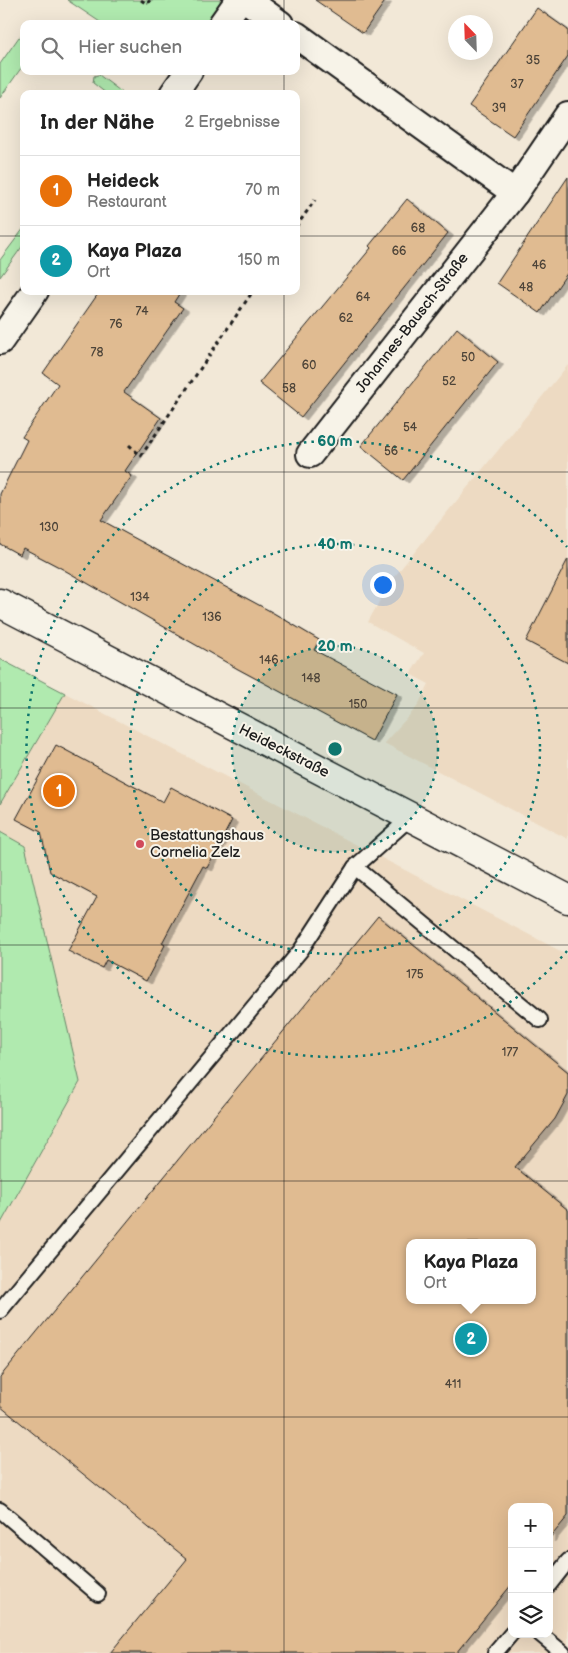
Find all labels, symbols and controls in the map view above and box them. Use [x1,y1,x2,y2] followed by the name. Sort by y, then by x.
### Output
[448,15,493,60] north arrow
[20,20,300,75] search box
[38,34,66,62] icon: search
[78,36,182,59] text: Hier suchen
[526,53,540,68] house number: 35
[510,77,524,92] house number: 37
[492,101,506,116] house number: 39
[40,110,154,135] text: In der Nähe
[184,113,280,132] text: 2 Ergebnisse
[87,170,159,193] text: Heideck
[53,181,59,200] text: 1
[245,181,280,200] text: 70 m
[87,193,167,212] text: Restaurant
[411,221,425,236] house number: 68
[87,240,182,263] text: Kaya Plaza
[392,244,406,259] house number: 66
[351,249,473,397] street label: Johannes-Bausch-Straße
[51,251,61,270] text: 2
[238,251,280,270] text: 150 m
[532,258,546,273] house number: 46
[87,263,110,282] text: Ort
[519,280,533,295] house number: 48
[356,290,371,305] house number: 64
[135,304,149,319] house number: 74
[339,311,353,326] house number: 62
[109,317,123,332] house number: 76
[91,345,103,360] house number: 78
[461,350,475,365] house number: 50
[302,358,316,373] house number: 60
[442,374,456,389] house number: 52
[282,381,296,396] house number: 58
[403,420,418,435] house number: 54
[317,432,353,451] text: 60 m
[384,444,398,459] house number: 56
[39,520,59,535] house number: 130
[317,535,353,554] text: 40 m
[370,572,396,598] your location
[130,590,150,605] house number: 134
[202,610,222,625] house number: 136
[318,637,353,656] text: 20 m
[259,653,279,668] house number: 146
[302,671,320,686] house number: 148
[349,697,367,712] house number: 150
[236,720,333,782] street label: Heideckstraße
[326,740,344,758] centre of rings
[43,772,75,810] pin: 1
[150,826,264,862] place label: Bestattungshaus Cornelia Zelz
[134,838,146,850] marker: Bestattungshaus Cornelia Zelz
[406,967,424,982] house number: 175
[502,1045,518,1060] house number: 177
[406,1239,536,1304] popup
[424,1251,518,1274] text: Kaya Plaza
[424,1274,447,1293] text: Ort
[455,1320,487,1358] pin: 2
[445,1377,461,1392] house number: 411
[508,1503,553,1638] map controls
[508,1503,553,1548] button: +
[508,1548,553,1593] button: −
[508,1593,553,1638] button: layers

